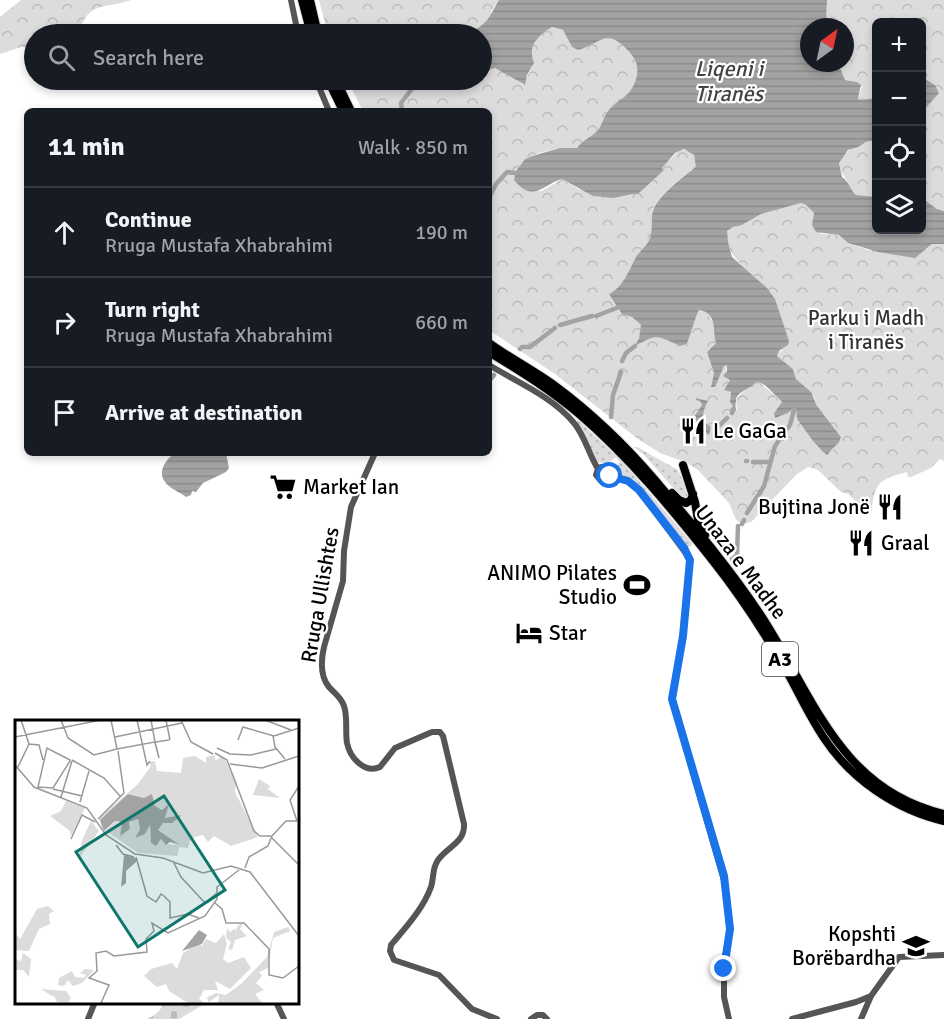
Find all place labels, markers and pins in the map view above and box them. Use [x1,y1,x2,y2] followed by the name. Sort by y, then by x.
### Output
[678,416,708,446] restaurant icon: Le GaGa
[713,418,787,444] place label: Le GaGa
[268,472,298,502] supermarket icon: Market Ian
[303,474,399,500] place label: Market Ian
[875,492,905,522] restaurant icon: Bujtina Jonë
[758,494,870,520] place label: Bujtina Jonë
[846,528,876,558] restaurant icon: Graal
[881,530,930,556] place label: Graal
[487,560,617,610] place label: ANIMO Pilates Studio
[622,570,652,600] sports icon: ANIMO Pilates Studio
[514,618,544,648] hotel icon: Star
[549,620,587,646] place label: Star
[792,921,896,971] place label: Kopshti Borëbardha
[901,931,931,961] school or university icon: Kopshti Borëbardha

